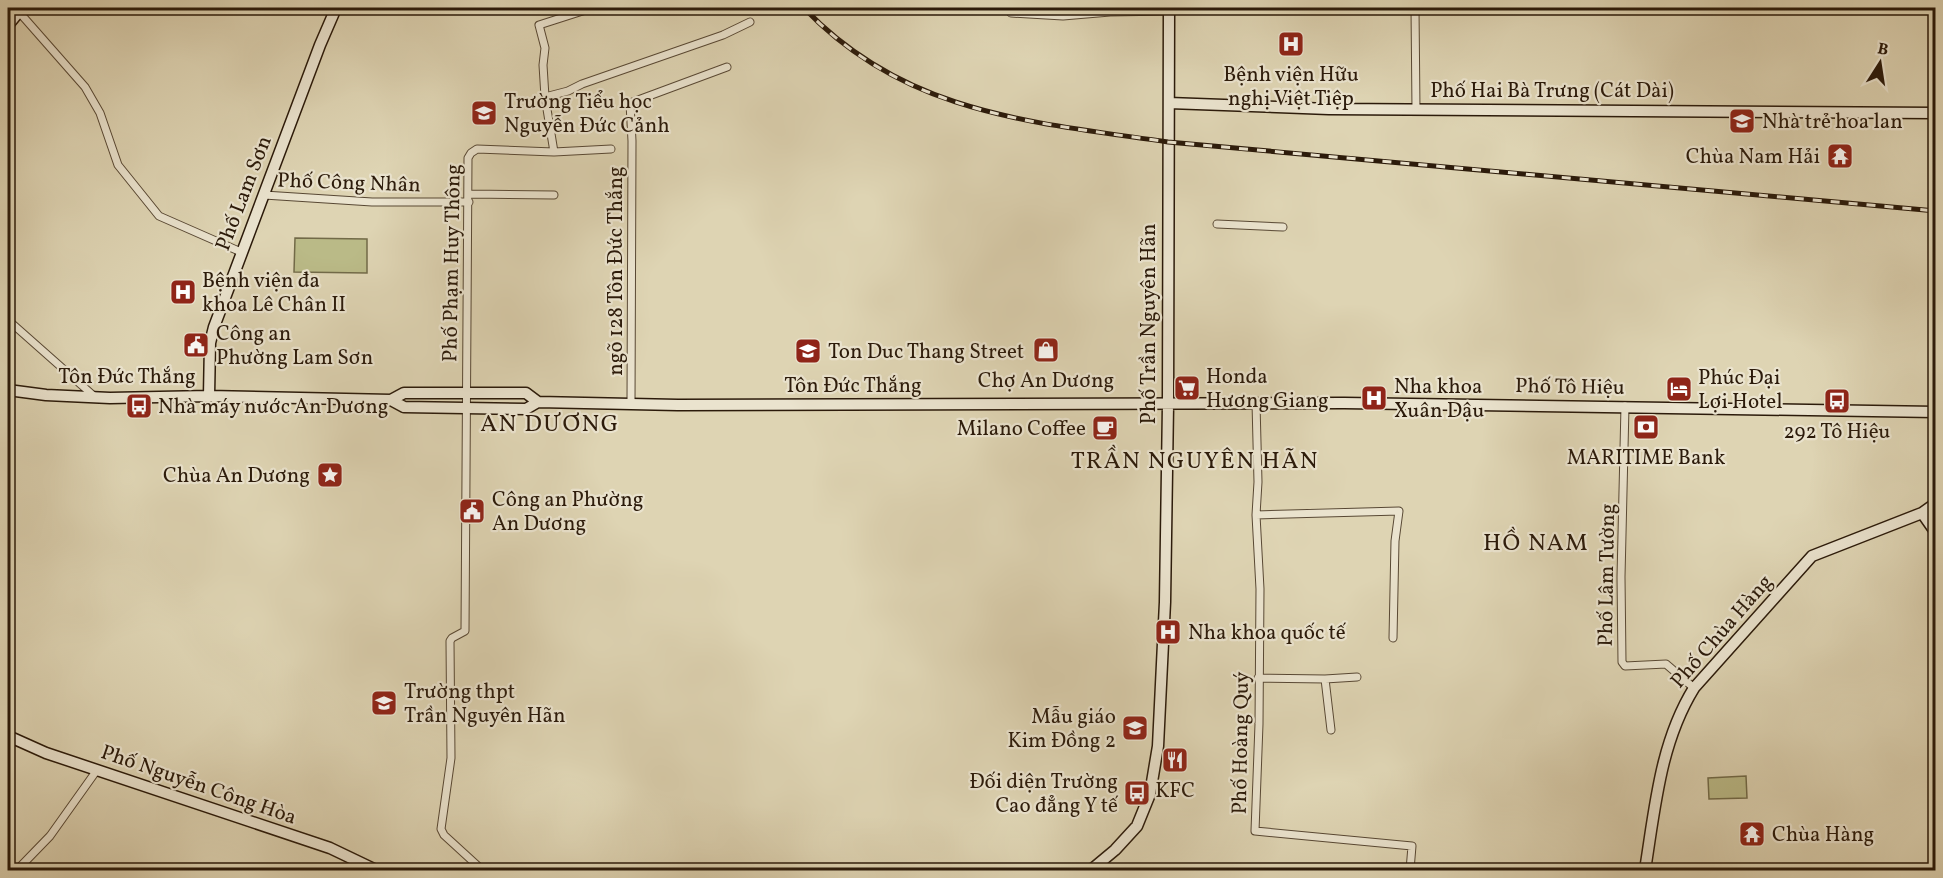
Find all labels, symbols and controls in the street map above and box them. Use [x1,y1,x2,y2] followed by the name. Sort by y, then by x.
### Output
[1276,29,1306,59] hospital icon: Bệnh viện Hữu nghị Việt Tiệp
[1850,33,1910,93] north arrow
[1875,38,1890,62] text: B
[1223,61,1359,114] place label: Bệnh viện Hữu nghị Việt Tiệp
[1430,77,1674,106] street label: Phố Hai Bà Trưng (Cát Dài)
[504,88,670,141] place label: Trường Tiểu học Nguyễn Đức Cảnh
[469,98,499,128] school or university icon: Trường Tiểu học Nguyễn Đức Cảnh
[1727,106,1757,136] school or university icon: Nhà trẻ hoa lan
[1762,108,1903,137] place label: Nhà trẻ hoa lan
[209,132,280,255] street label: Phố Lam Sơn
[1825,141,1855,171] temple icon: Chùa Nam Hải
[1686,143,1820,172] place label: Chùa Nam Hải
[436,164,469,362] street label: Phố Phạm Huy Thông
[602,166,631,376] street label: ngõ 128 Tôn Đức Thắng
[277,167,421,200] street label: Phố Công Nhân
[1135,223,1164,425] street label: Phố Trần Nguyên Hãn
[202,267,346,320] place label: Bệnh viện đa khoa Lê Chân II
[168,277,198,307] hospital icon: Bệnh viện đa khoa Lê Chân II
[216,320,373,373] place label: Công an Phường Lam Sơn
[181,330,211,360] public building icon: Công an Phường Lam Sơn
[1031,335,1061,365] shop icon: Chợ An Dương
[793,336,823,366] school or university icon: Ton Duc Thang Street
[828,338,1024,367] place label: Ton Duc Thang Street
[58,363,196,392] street label: Tôn Đức Thắng
[1206,363,1329,416] place label: Honda Hương Giang
[1698,364,1782,417] place label: Phúc Đại Lợi Hotel
[978,367,1114,396] place label: Chợ An Dương
[784,372,922,401] street label: Tôn Đức Thắng
[1515,372,1625,403] street label: Phố Tô Hiệu
[1172,373,1202,403] supermarket icon: Honda Hương Giang
[1394,373,1484,426] place label: Nha khoa Xuân Dậu
[1664,374,1694,404] hotel icon: Phúc Đại Lợi Hotel
[1359,383,1389,413] hospital icon: Nha khoa Xuân Dậu
[1822,386,1852,416] bus stop icon: 292 Tô Hiệu
[124,391,154,421] bus stop icon: Nhà máy nước An Dương
[158,393,388,422] place label: Nhà máy nước An Dương
[480,408,620,442] district label: AN DƯƠNG
[1631,412,1661,442] bank icon: MARITIME Bank
[1090,413,1120,443] cafe icon: Milano Coffee
[957,415,1086,444] place label: Milano Coffee
[1784,418,1890,447] place label: 292 Tô Hiệu
[1071,444,1319,479] district label: TRẦN NGUYÊN HÃN
[1567,444,1726,473] place label: MARITIME Bank
[315,460,345,490] place icon: Chùa An Dương
[163,462,310,491] place label: Chùa An Dương
[492,486,644,539] place label: Công an Phường An Dương
[457,496,487,526] public building icon: Công an Phường An Dương
[1592,503,1623,647] street label: Phố Lâm Tường
[1483,526,1589,561] district label: HỒ NAM
[1664,569,1780,695] street label: Phố Chùa Hàng
[1153,617,1183,647] hospital icon: Nha khoa quốc tế
[1188,619,1347,648] place label: Nha khoa quốc tế
[1226,671,1257,815] street label: Phố Hoàng Quý
[404,678,566,731] place label: Trường thpt Trần Nguyên Hãn
[369,688,399,718] school or university icon: Trường thpt Trần Nguyên Hãn
[1007,703,1116,756] place label: Mẫu giáo Kim Đồng 2
[1120,713,1150,743] school or university icon: Mẫu giáo Kim Đồng 2
[97,738,300,833] street label: Phố Nguyễn Công Hòa
[1160,745,1190,775] restaurant icon: KFC
[969,768,1119,821] place label: Đối diện Trường Cao đẳng Y tế
[1155,777,1195,806] place label: KFC
[1122,778,1152,808] bus stop icon: Đối diện Trường Cao đẳng Y tế
[1737,819,1767,849] temple icon: Chùa Hàng
[1772,821,1874,850] place label: Chùa Hàng

